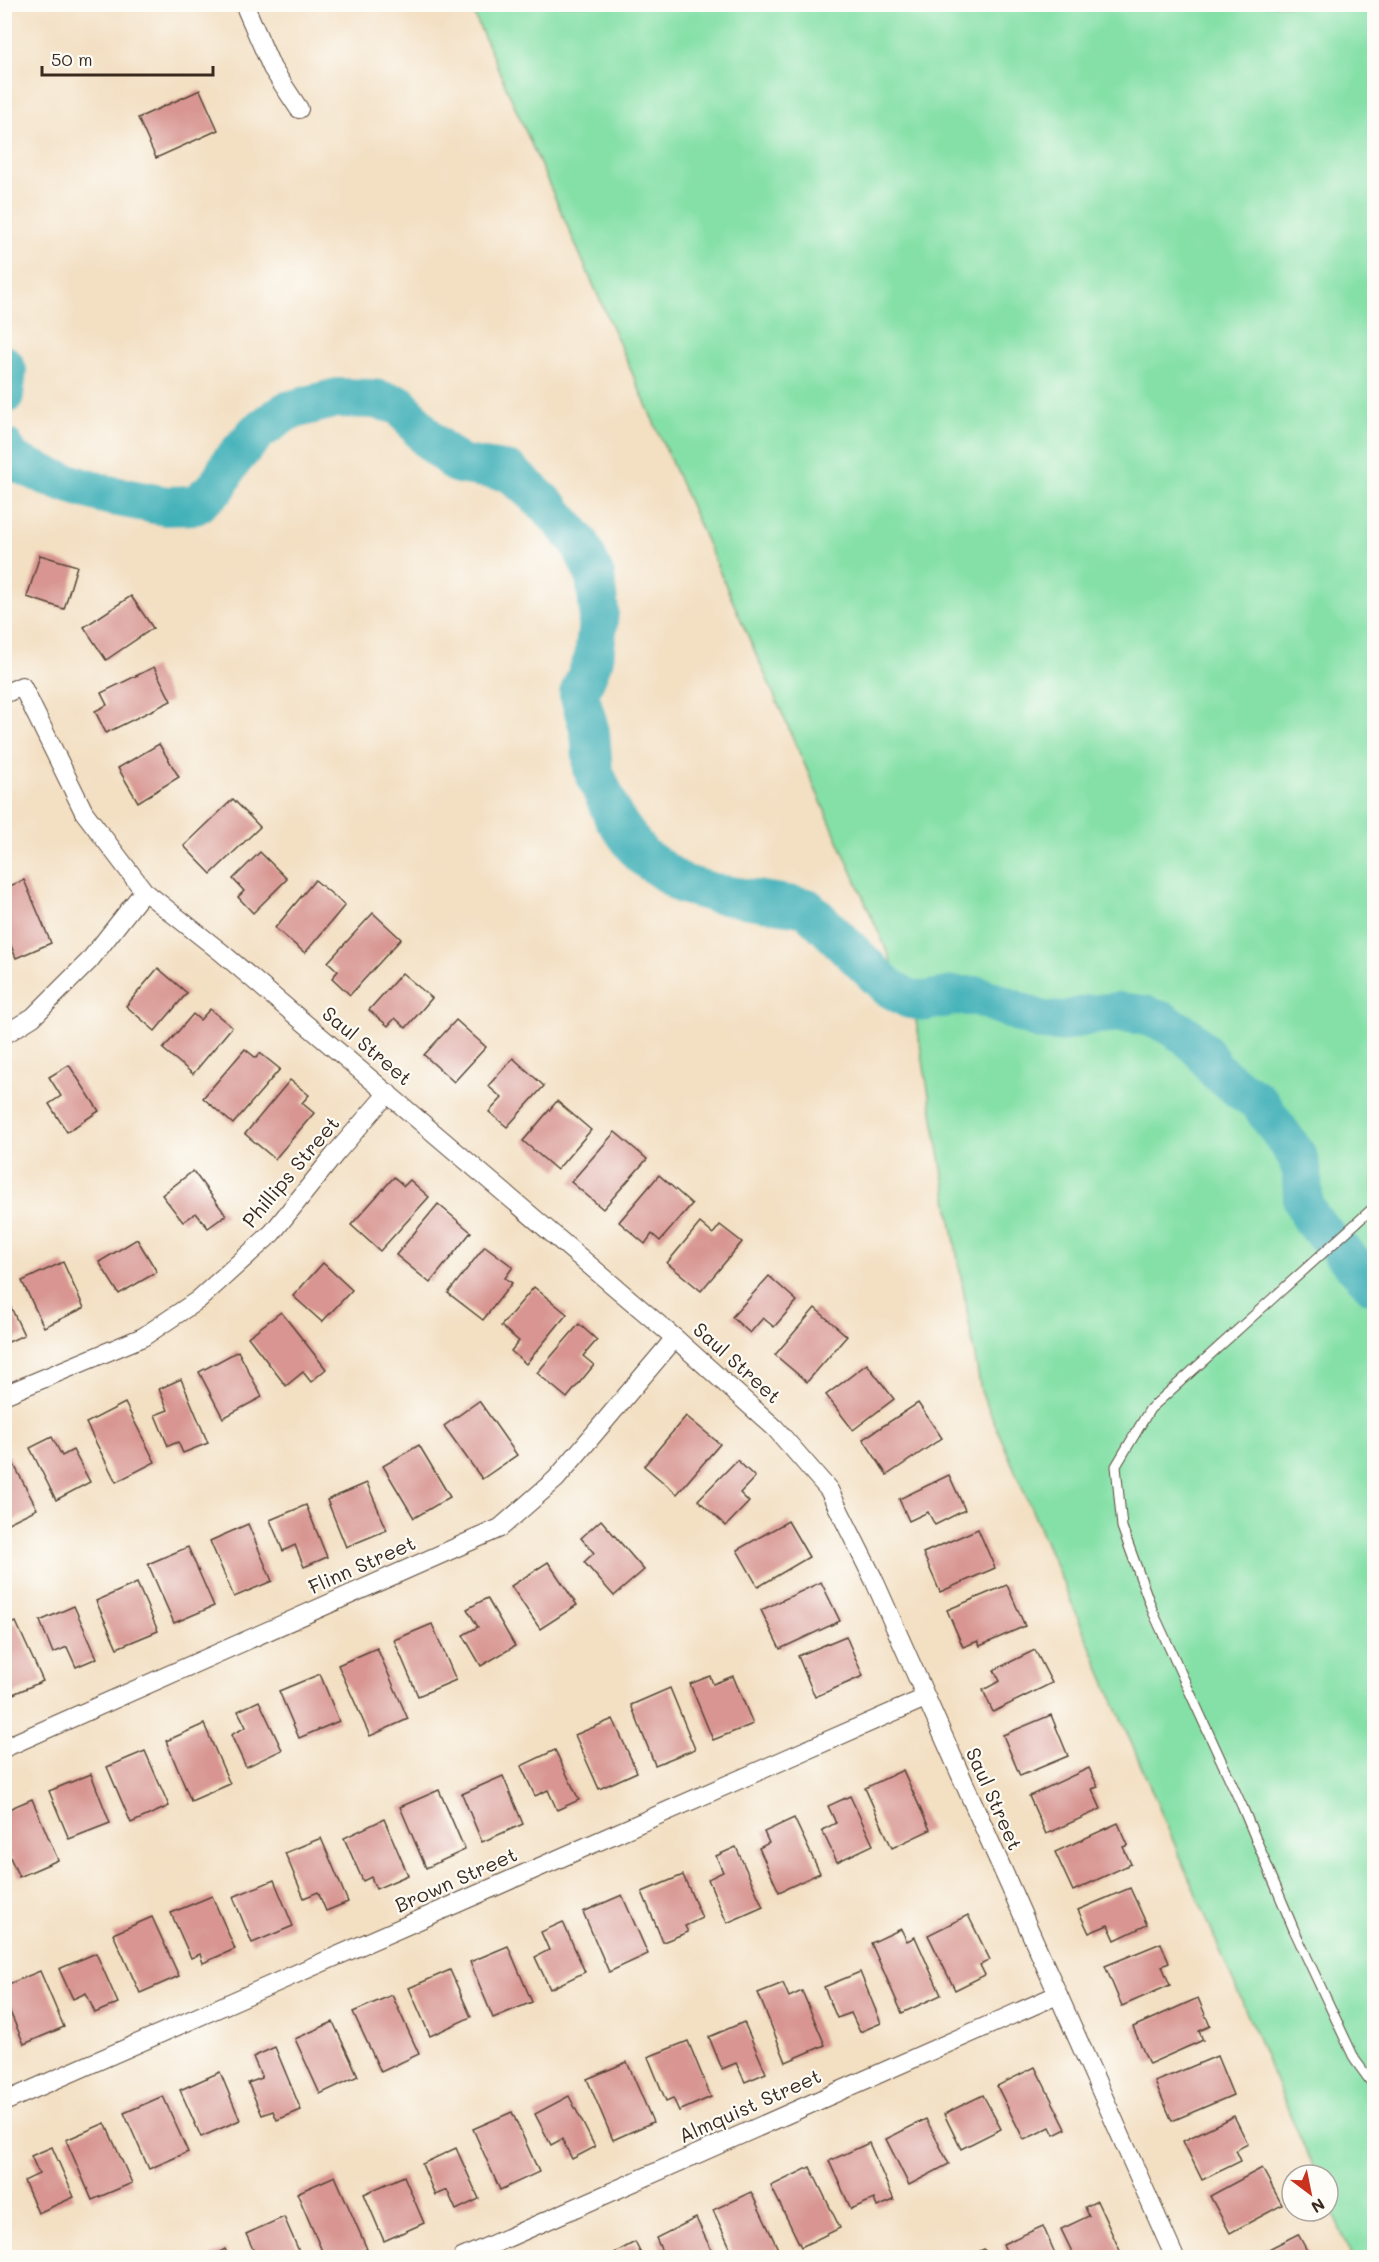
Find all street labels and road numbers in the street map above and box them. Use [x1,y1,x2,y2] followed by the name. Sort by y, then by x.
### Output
[317,1000,418,1090] street label: Saul Street
[236,1110,345,1233] street label: Phillips Street
[688,1316,787,1409] street label: Saul Street
[304,1529,419,1599] street label: Flinn Street
[961,1743,1029,1854] street label: Saul Street
[390,1841,521,1918] street label: Brown Street
[674,2062,825,2148] street label: Almquist Street

